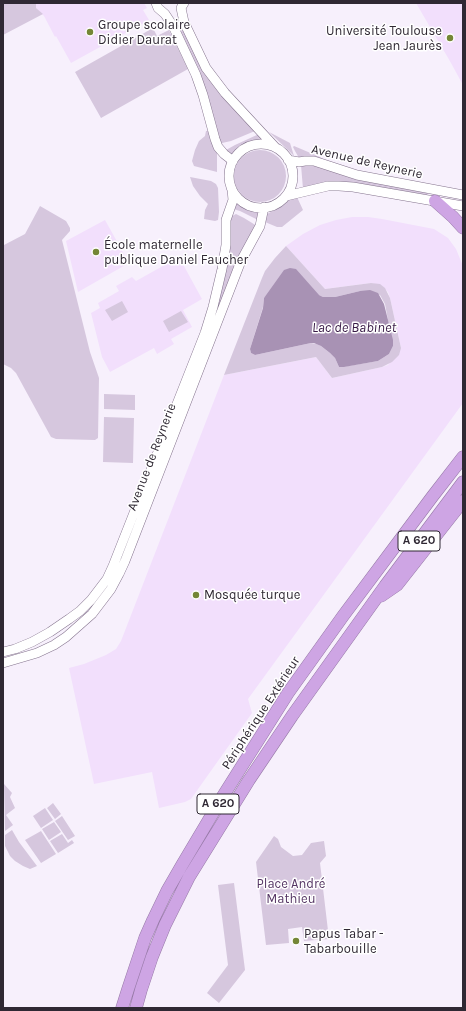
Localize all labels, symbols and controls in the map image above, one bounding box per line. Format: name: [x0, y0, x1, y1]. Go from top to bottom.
place label: Groupe scolaire Didier Daurat: [98, 17, 190, 48]
place label: Université Toulouse Jean Jaurès: [326, 23, 442, 54]
marker: Groupe scolaire Didier Daurat: [85, 27, 95, 37]
marker: Université Toulouse Jean Jaurès: [445, 33, 455, 43]
street label: Avenue de Reynerie: [310, 142, 424, 182]
place label: École maternelle publique Daniel Faucher: [104, 237, 248, 268]
marker: École maternelle publique Daniel Faucher: [91, 247, 101, 257]
water label: Lac de Babinet: [312, 320, 396, 336]
street label: Avenue de Reynerie: [124, 401, 180, 513]
road number: A 620: [398, 531, 440, 551]
place label: Mosquée turque: [204, 587, 300, 603]
marker: Mosquée turque: [191, 590, 201, 600]
street label: Périphérique Extérieur: [219, 654, 303, 772]
road number: A 620: [197, 794, 239, 814]
park label: Place André Mathieu: [257, 876, 325, 907]
place label: Papus Tabar - Tabarbouille: [304, 926, 383, 957]
marker: Papus Tabar - Tabarbouille: [291, 936, 301, 946]

